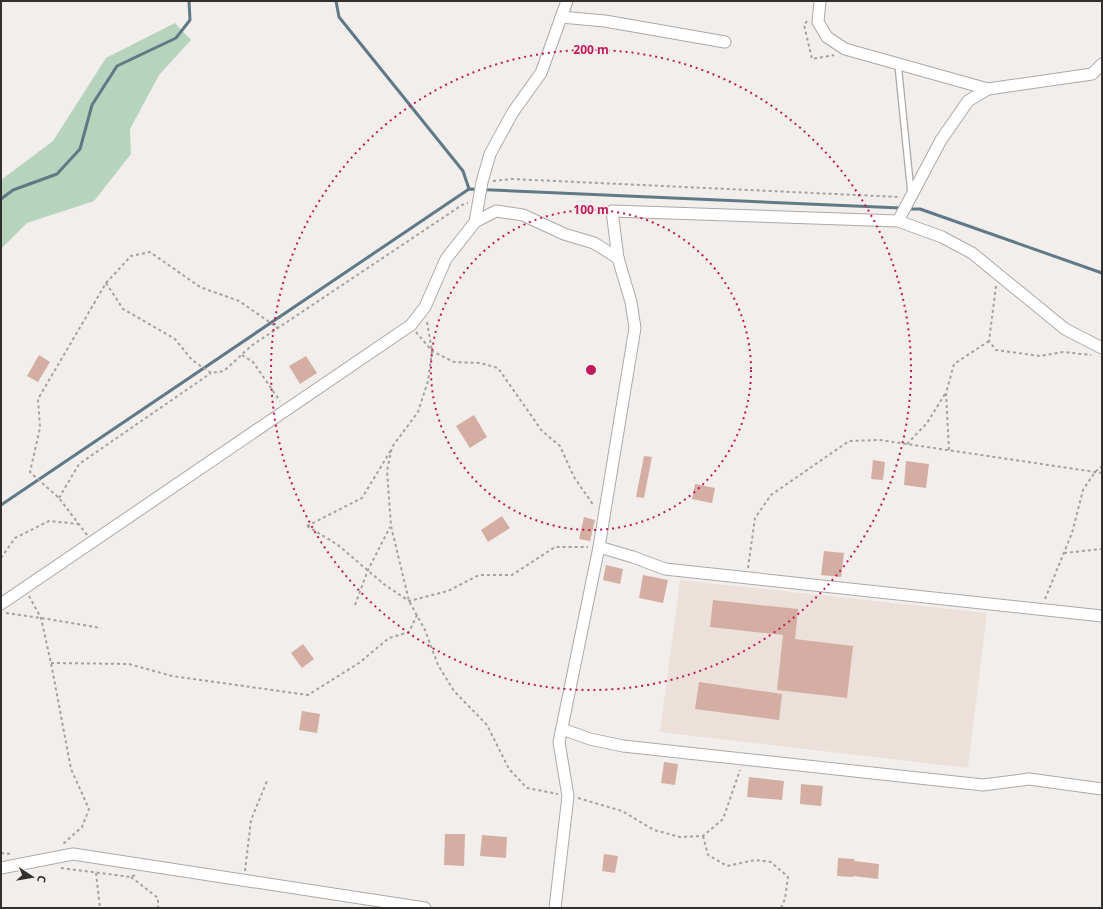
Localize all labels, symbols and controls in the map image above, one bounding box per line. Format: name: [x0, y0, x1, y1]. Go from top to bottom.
text: 200 m: [573, 41, 609, 58]
text: 100 m: [573, 201, 609, 218]
centre of rings: [584, 363, 598, 377]
north arrow: [12, 857, 52, 897]
text: С: [34, 874, 50, 884]

